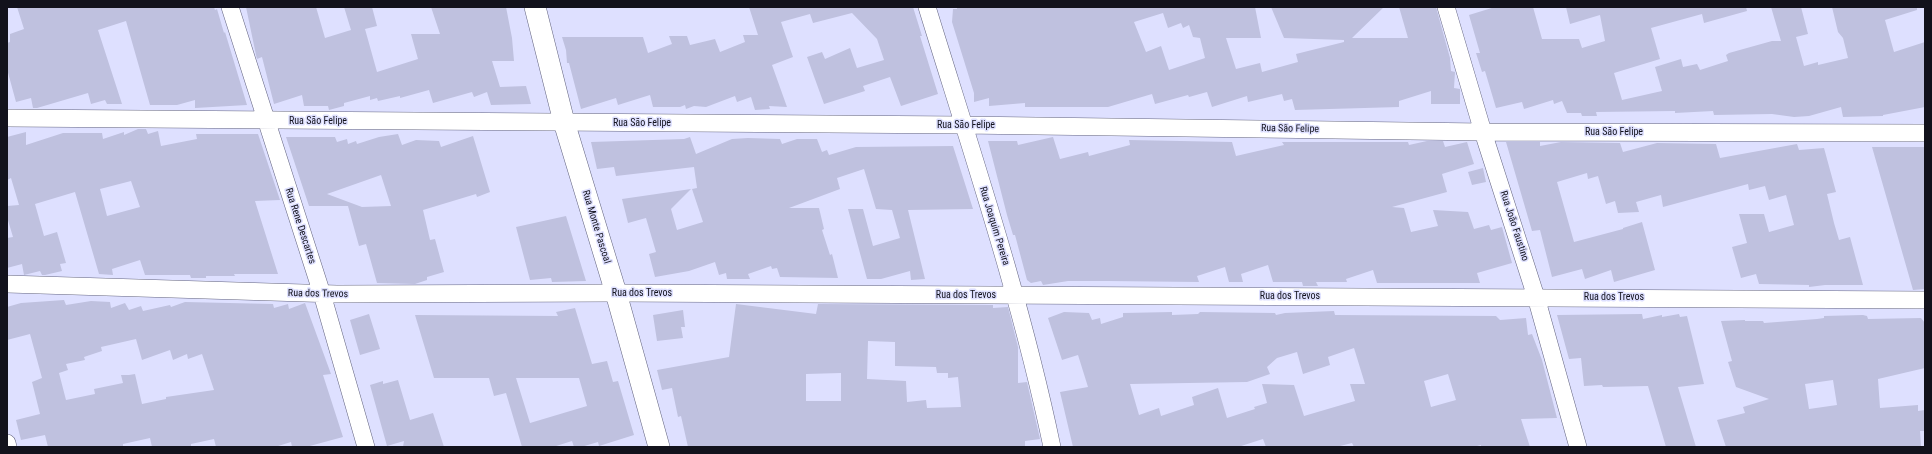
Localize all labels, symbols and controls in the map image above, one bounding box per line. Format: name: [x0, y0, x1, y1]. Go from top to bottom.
street label: Rua São Felipe: [289, 115, 347, 127]
street label: Rua São Felipe: [613, 117, 671, 129]
street label: Rua São Felipe: [937, 119, 995, 131]
street label: Rua São Felipe: [1261, 122, 1319, 136]
street label: Rua São Felipe: [1585, 126, 1643, 138]
street label: Rua Joaquim Pereira: [976, 185, 1012, 267]
street label: Rua Rene Descartes: [282, 187, 318, 265]
street label: Rua Monte Pascoal: [579, 189, 613, 265]
street label: Rua João Faustino: [1497, 189, 1531, 263]
street label: Rua dos Trevos: [288, 287, 348, 301]
street label: Rua dos Trevos: [612, 287, 672, 299]
street label: Rua dos Trevos: [936, 289, 996, 301]
street label: Rua dos Trevos: [1260, 290, 1320, 302]
street label: Rua dos Trevos: [1584, 291, 1644, 303]

